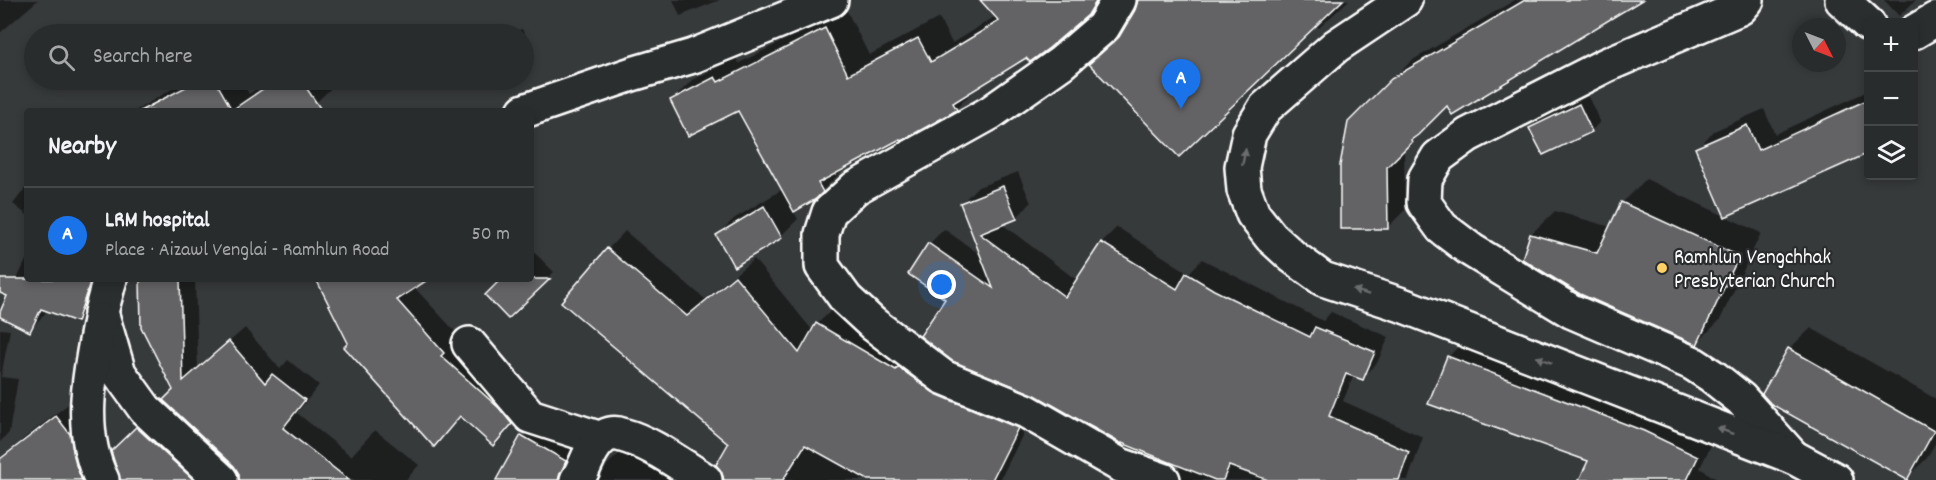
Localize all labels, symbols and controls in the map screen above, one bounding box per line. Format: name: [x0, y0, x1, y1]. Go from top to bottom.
north arrow: [1792, 18, 1846, 72]
map controls: [1864, 18, 1918, 180]
button: +: [1864, 18, 1918, 72]
search box: [24, 24, 534, 90]
icon: search: [45, 41, 78, 74]
text: Search here: [93, 42, 192, 73]
pin: A: [1162, 60, 1200, 109]
button: −: [1864, 72, 1918, 126]
button: layers: [1864, 126, 1918, 180]
text: Nearby: [48, 129, 116, 166]
one-way arrow: [1240, 148, 1249, 167]
text: LRM hospital: [105, 206, 210, 237]
text: A: [62, 221, 73, 249]
text: 50 m: [472, 221, 510, 249]
text: Place · Aizawl Venglai - Ramhlun Road: [105, 237, 389, 265]
place label: Ramhlun Vengchhak Presbyterian Church: [1674, 244, 1835, 298]
marker: Ramhlun Vengchhak Presbyterian Church: [1655, 261, 1669, 275]
your location: [927, 270, 956, 299]
one-way arrow: [1352, 286, 1370, 296]
one-way arrow: [1534, 355, 1552, 365]
one-way arrow: [1716, 426, 1734, 436]

